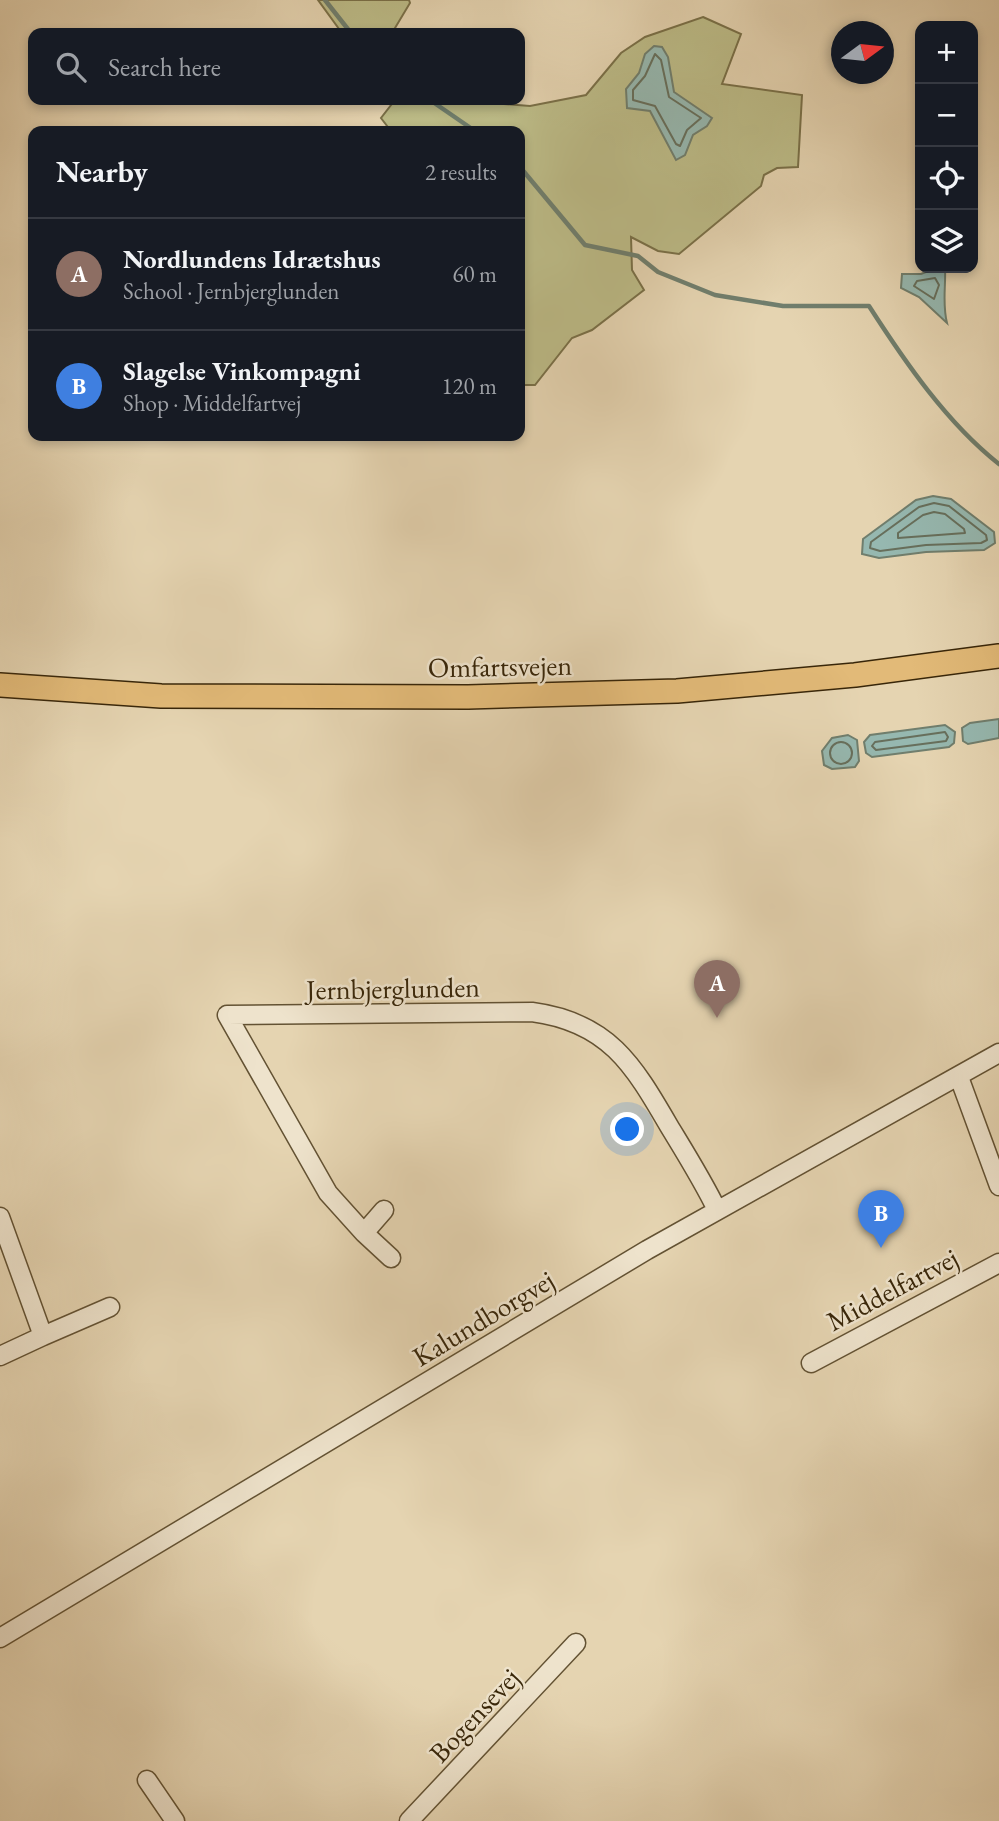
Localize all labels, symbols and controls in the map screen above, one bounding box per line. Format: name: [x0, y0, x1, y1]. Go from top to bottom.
north arrow: [831, 21, 894, 84]
map controls: [915, 21, 978, 273]
button: +: [915, 21, 978, 84]
search box: [28, 28, 525, 105]
icon: search: [52, 48, 90, 86]
text: Search here: [108, 50, 221, 84]
button: −: [915, 84, 978, 147]
button: locate: [915, 147, 978, 210]
text: Nearby: [56, 152, 148, 191]
text: 2 results: [425, 157, 497, 187]
button: layers: [915, 210, 978, 273]
text: Nordlundens Idrætshus: [123, 242, 381, 276]
text: A: [71, 259, 87, 289]
text: 60 m: [452, 259, 497, 289]
text: School · Jernbjerglunden: [123, 276, 340, 306]
text: Slagelse Vinkompagni: [123, 354, 361, 388]
text: B: [72, 371, 86, 401]
text: 120 m: [441, 371, 497, 401]
text: Shop · Middelfartvej: [123, 388, 301, 418]
street label: Omfartsvejen: [428, 647, 573, 685]
pin: A: [694, 960, 740, 1018]
street label: Jernbjerglunden: [304, 968, 480, 1008]
your location: [610, 1112, 644, 1146]
pin: B: [858, 1190, 904, 1248]
street label: Middelfartvej: [820, 1239, 964, 1339]
street label: Kalundborgvej: [405, 1262, 561, 1374]
street label: Bogensevej: [421, 1660, 527, 1770]

